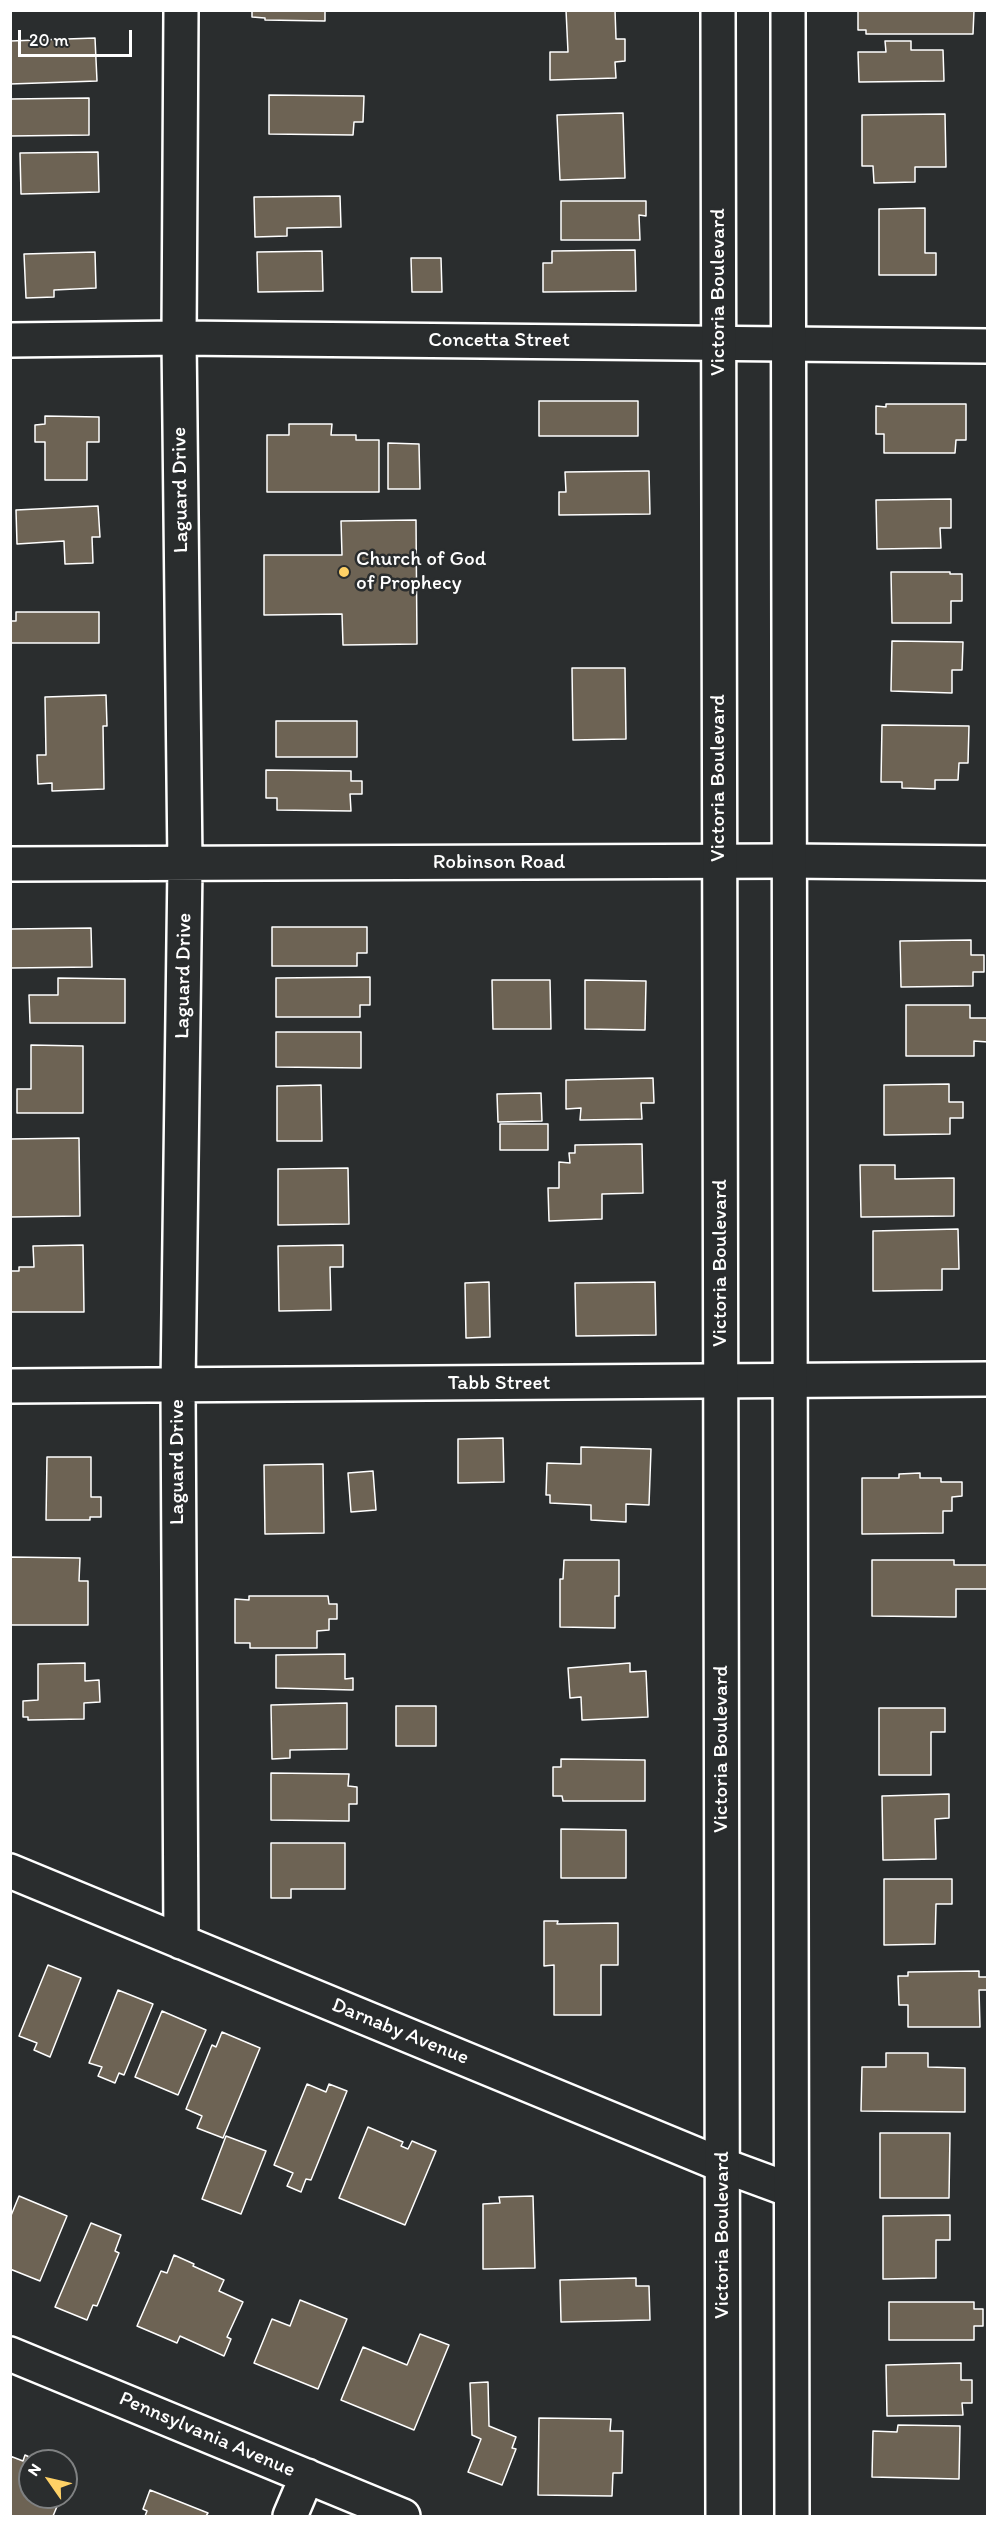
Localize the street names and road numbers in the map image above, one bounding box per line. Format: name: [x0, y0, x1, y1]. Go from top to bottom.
street label: Victoria Boulevard: [706, 208, 732, 376]
street label: Concetta Street: [428, 328, 570, 354]
street label: Laguard Drive: [167, 427, 195, 553]
street label: Victoria Boulevard: [706, 694, 732, 862]
street label: Robinson Road: [433, 850, 565, 876]
street label: Laguard Drive: [170, 913, 198, 1039]
street label: Victoria Boulevard: [708, 1179, 734, 1347]
street label: Tabb Street: [448, 1371, 550, 1397]
street label: Laguard Drive: [165, 1399, 191, 1525]
street label: Victoria Boulevard: [709, 1665, 735, 1833]
street label: Darnaby Avenue: [328, 1993, 472, 2071]
street label: Victoria Boulevard: [710, 2151, 736, 2319]
street label: Pennsylvania Avenue: [115, 2387, 299, 2483]

